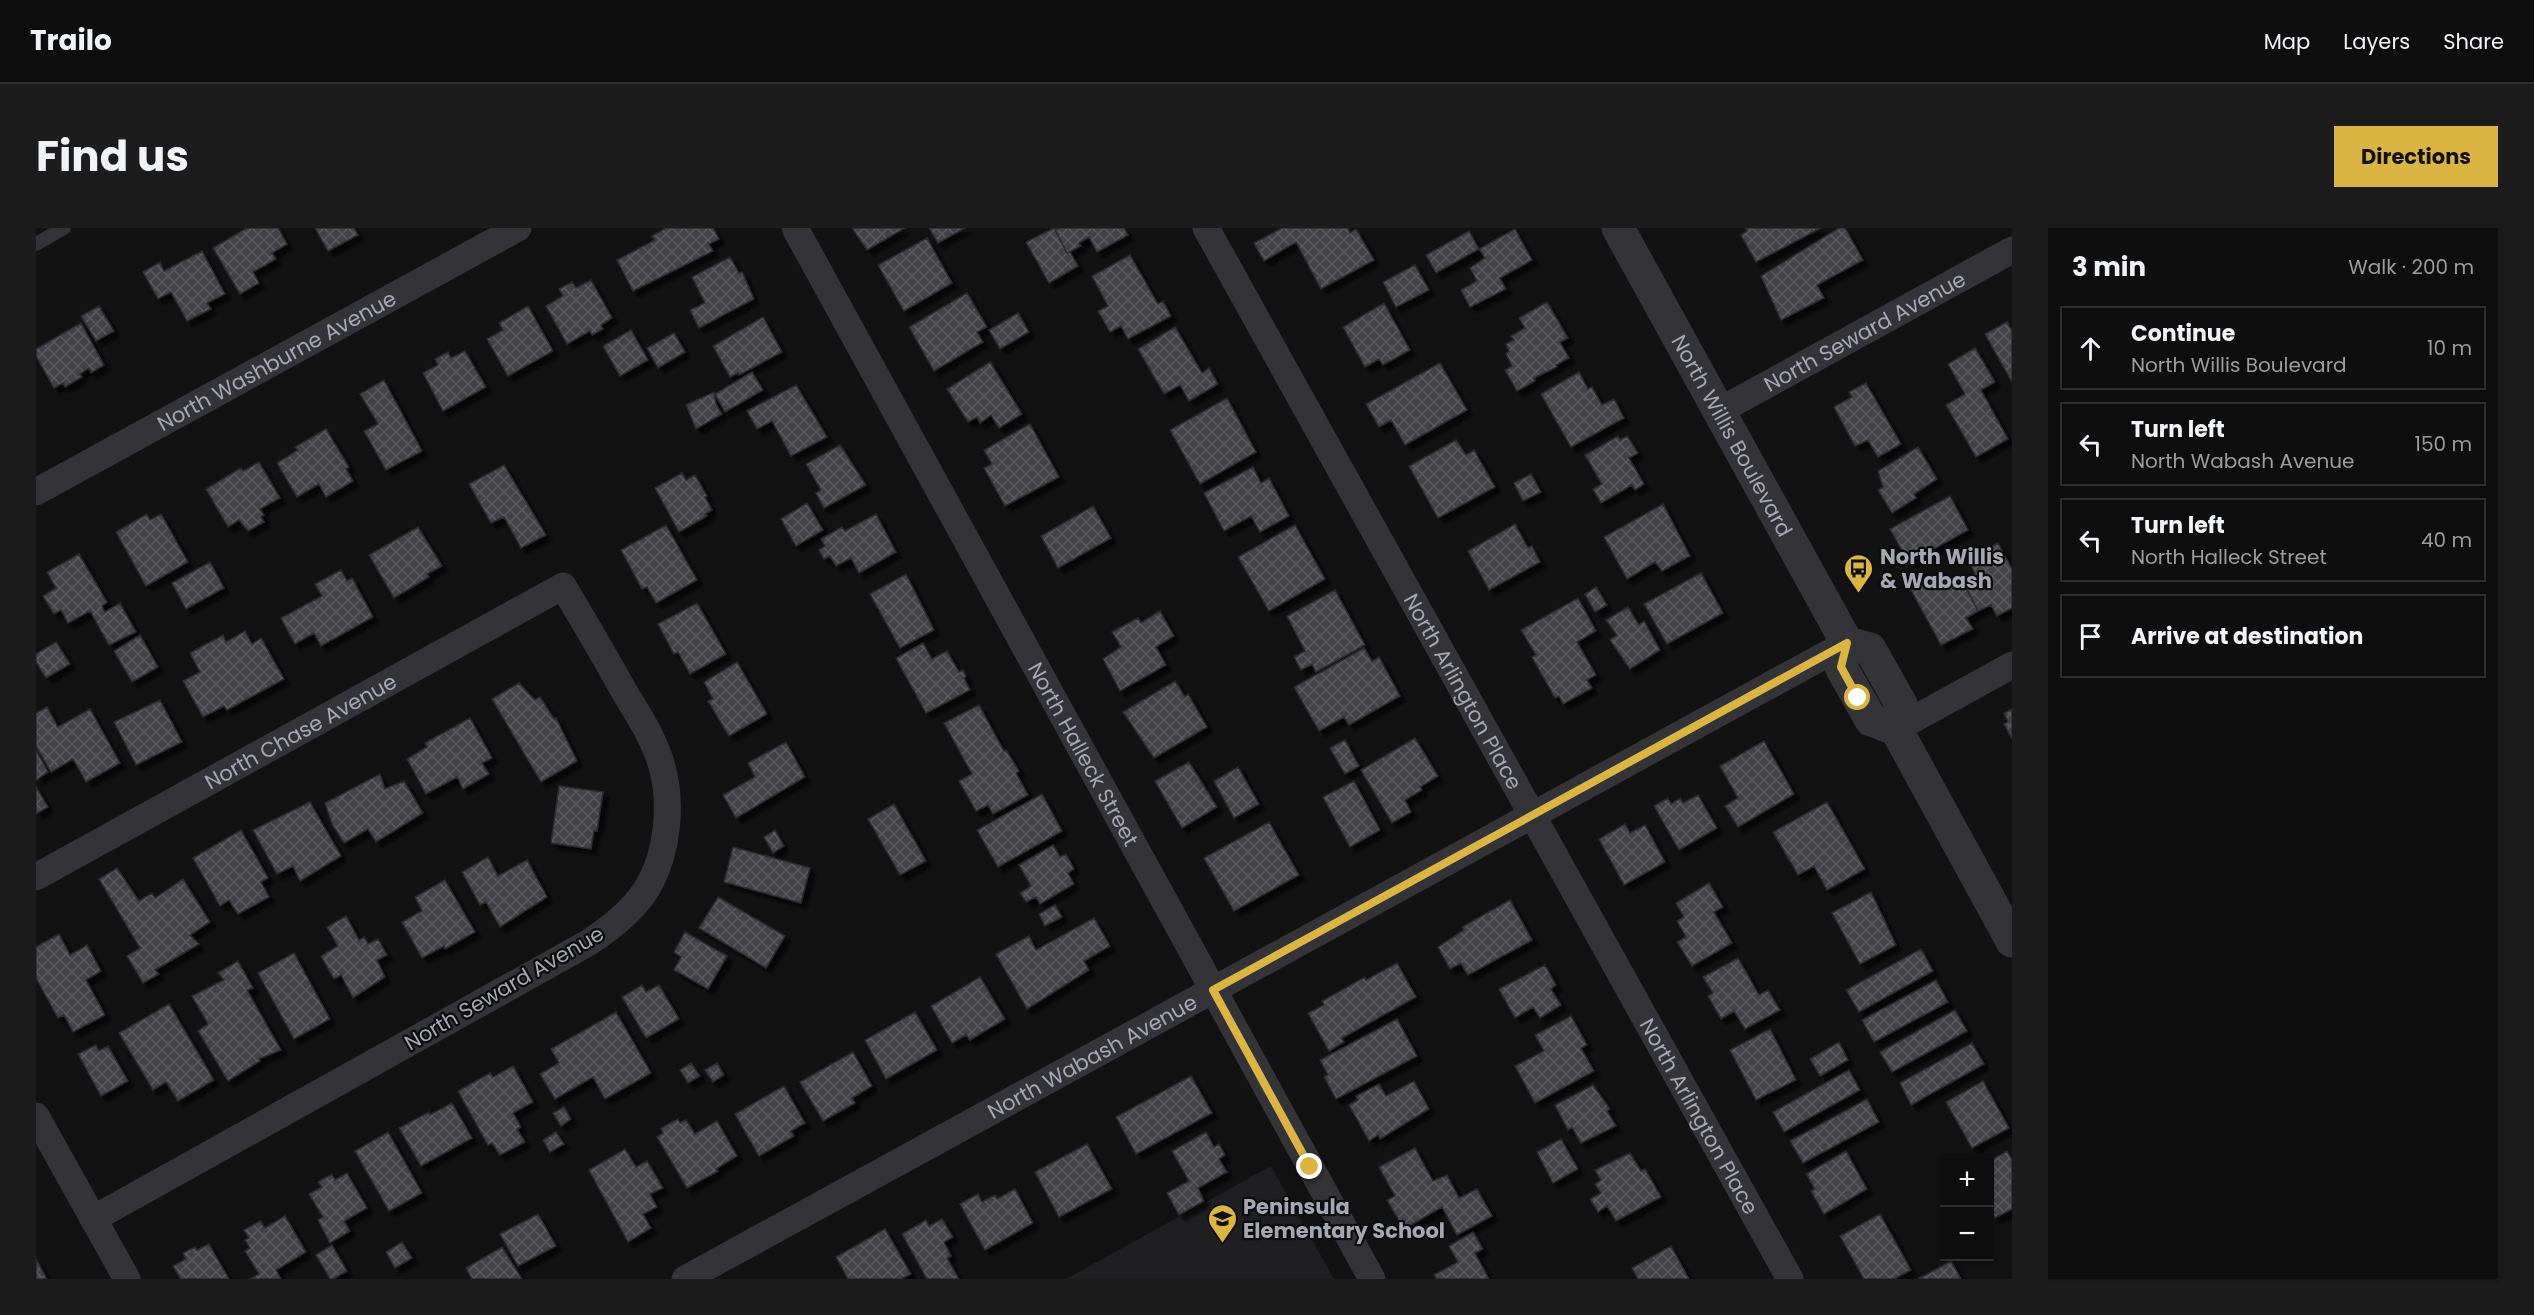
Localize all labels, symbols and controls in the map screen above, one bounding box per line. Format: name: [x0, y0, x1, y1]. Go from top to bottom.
text: Trailo: [30, 21, 112, 60]
text: Map: [2264, 27, 2310, 56]
text: Layers: [2343, 27, 2410, 56]
text: Share: [2443, 27, 2504, 56]
button: Directions: [2334, 126, 2498, 187]
text: Find us: [36, 127, 189, 186]
text: 3 min: [2072, 249, 2146, 285]
text: Walk · 200 m: [2348, 253, 2474, 281]
street label: North Seward Avenue: [1758, 264, 1971, 398]
street label: North Washburne Avenue: [152, 283, 401, 438]
text: Continue: [2131, 318, 2235, 349]
street label: North Willis Boulevard: [1665, 329, 1800, 542]
icon: ahead: [2074, 332, 2107, 365]
text: 10 m: [2427, 334, 2472, 362]
text: North Willis Boulevard: [2131, 351, 2347, 379]
text: Turn left: [2131, 414, 2225, 445]
icon: left: [2074, 428, 2107, 461]
text: 150 m: [2415, 430, 2472, 458]
text: North Wabash Avenue: [2131, 447, 2355, 475]
text: Turn left: [2131, 510, 2225, 541]
icon: left: [2074, 524, 2107, 557]
text: 40 m: [2421, 526, 2472, 554]
place label: North Willis & Wabash: [1880, 542, 2004, 595]
text: North Halleck Street: [2131, 543, 2327, 571]
bus stop icon: North Willis & Wabash: [1843, 552, 1875, 594]
street label: North Arlington Place: [1397, 588, 1530, 795]
icon: arrive: [2074, 620, 2107, 653]
text: Arrive at destination: [2131, 621, 2363, 652]
street label: North Halleck Street: [1022, 657, 1146, 851]
street label: North Chase Avenue: [199, 666, 402, 796]
route start: [1844, 684, 1870, 710]
street label: North Seward Avenue: [399, 919, 609, 1057]
street label: North Wabash Avenue: [982, 987, 1202, 1125]
street label: North Arlington Place: [1633, 1013, 1766, 1219]
route end: [1296, 1153, 1322, 1179]
map controls: [1940, 1153, 1994, 1261]
button: +: [1940, 1153, 1994, 1207]
place label: Peninsula Elementary School: [1243, 1192, 1445, 1245]
school or university icon: Peninsula Elementary School: [1206, 1202, 1238, 1244]
button: −: [1940, 1207, 1994, 1261]

